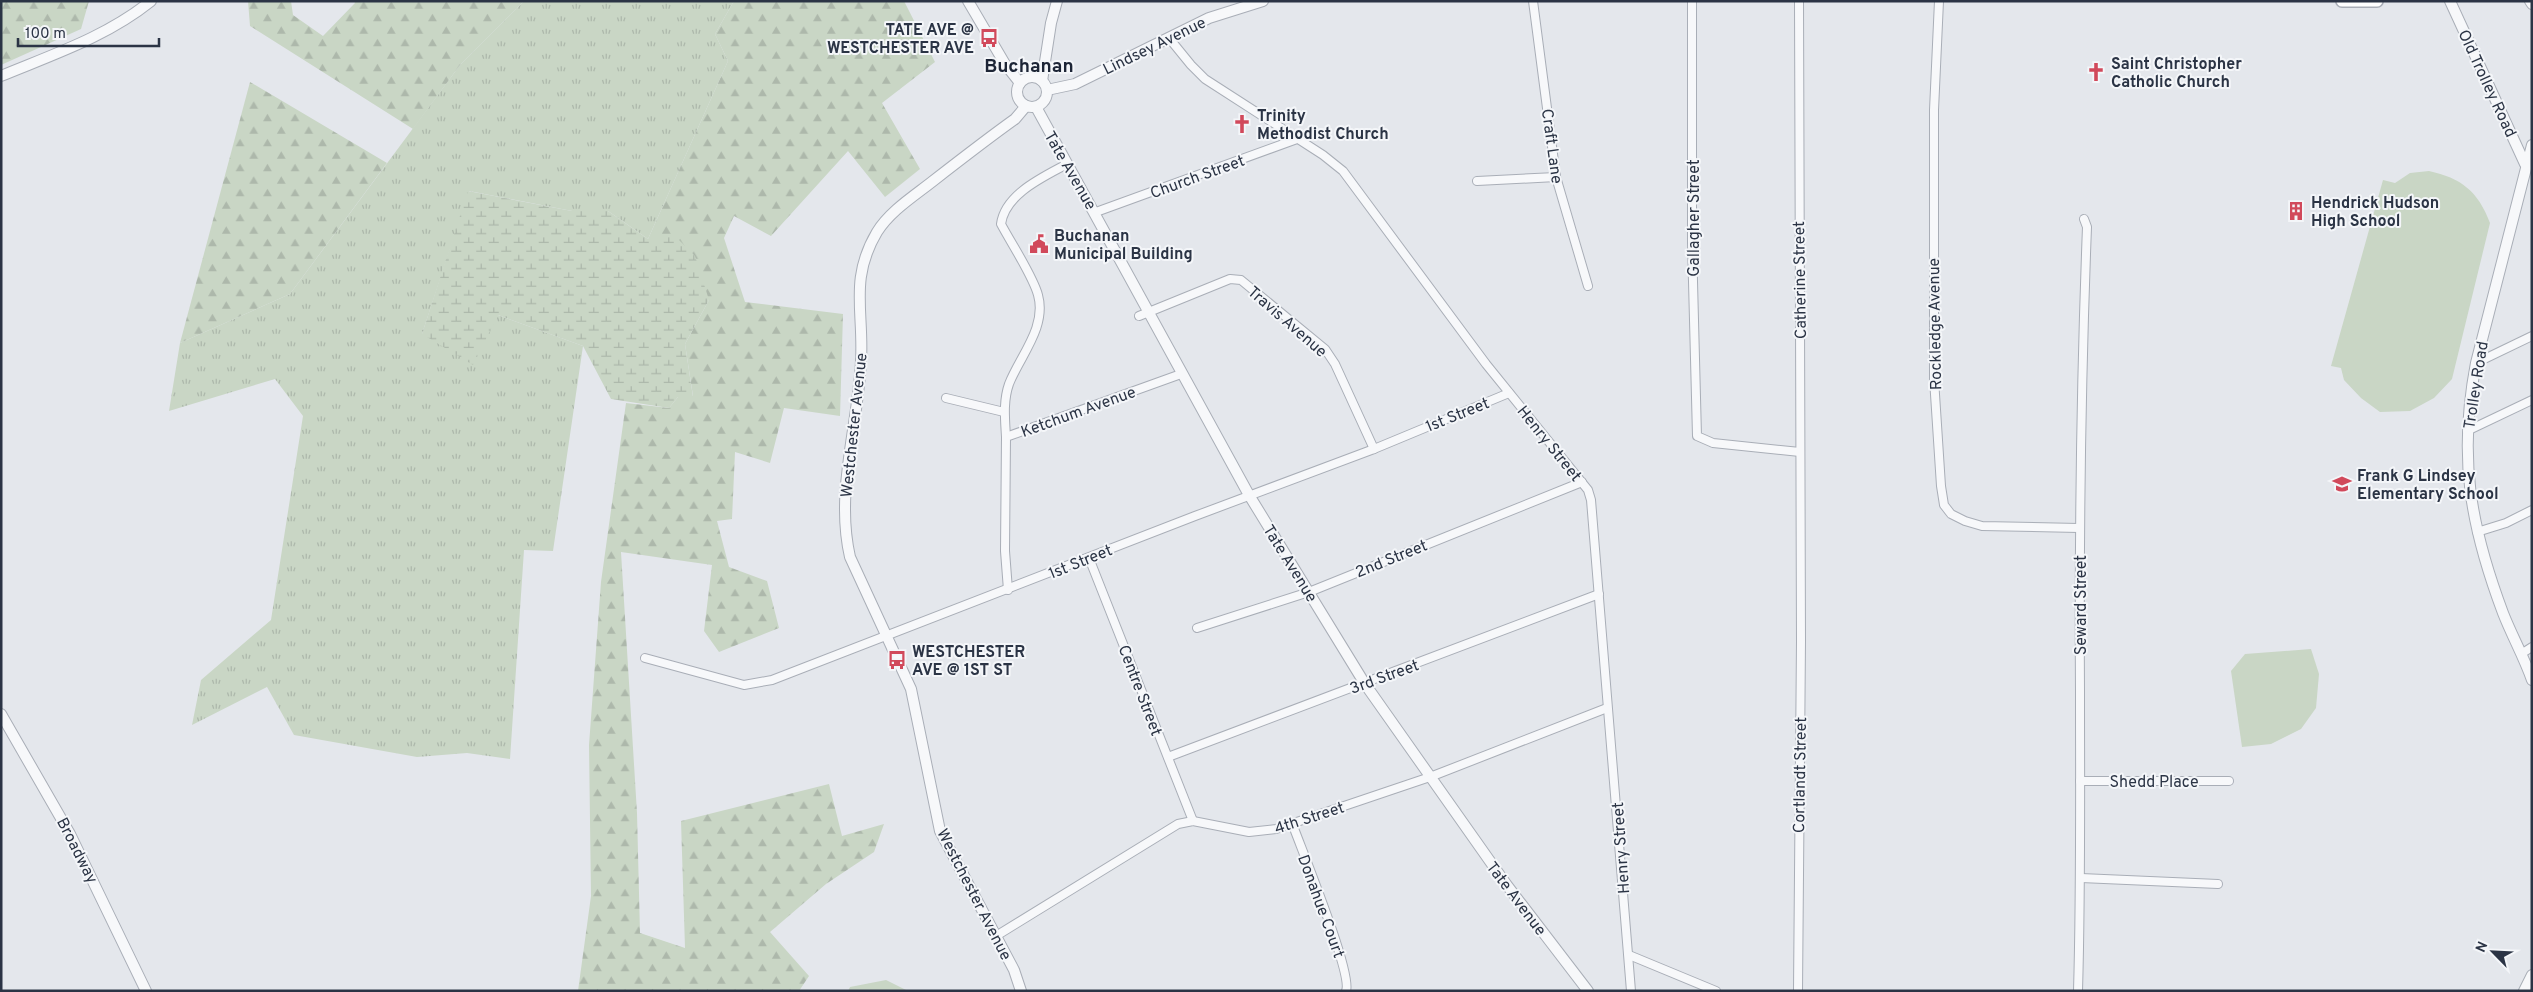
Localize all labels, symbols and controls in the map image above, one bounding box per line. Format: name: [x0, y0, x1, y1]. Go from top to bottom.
street label: Lindsey Avenue: [1100, 13, 1210, 80]
scale bar: [18, 15, 159, 47]
place label: TATE AVE @ WESTCHESTER AVE: [827, 21, 974, 59]
text: 100 m: [25, 25, 66, 44]
bus stop icon: TATE AVE @ WESTCHESTER AVE: [978, 27, 1000, 49]
street label: Old Trolley Road: [2452, 27, 2520, 141]
district label: Buchanan: [984, 55, 1074, 79]
place label: Saint Christopher Catholic Church: [2111, 55, 2242, 93]
church icon: Saint Christopher Catholic Church: [2085, 61, 2107, 83]
place label: Trinity Methodist Church: [1257, 107, 1389, 145]
street label: Craft Lane: [1536, 108, 1566, 185]
church icon: Trinity Methodist Church: [1231, 113, 1253, 135]
street label: Tate Avenue: [1039, 128, 1100, 214]
street label: Church Street: [1148, 152, 1248, 204]
street label: Gallagher Street: [1685, 159, 1705, 277]
place label: Hendrick Hudson High School: [2311, 194, 2439, 232]
building icon: Hendrick Hudson High School: [2285, 200, 2307, 222]
street label: Catherine Street: [1790, 221, 1812, 339]
place label: Buchanan Municipal Building: [1054, 227, 1193, 265]
public building icon: Buchanan Municipal Building: [1028, 233, 1050, 255]
street label: Rockledge Avenue: [1925, 258, 1947, 390]
street label: Travis Avenue: [1243, 283, 1330, 362]
street label: Trolley Road: [2460, 340, 2494, 431]
street label: Westchester Avenue: [837, 352, 873, 499]
street label: Ketchum Avenue: [1019, 383, 1139, 443]
street label: 1st Street: [1423, 394, 1492, 438]
street label: Henry Street: [1512, 402, 1585, 486]
place label: Frank G Lindsey Elementary School: [2357, 467, 2499, 505]
school or university icon: Frank G Lindsey Elementary School: [2331, 473, 2353, 495]
street label: Tate Avenue: [1258, 522, 1321, 606]
street label: 2nd Street: [1353, 536, 1431, 583]
street label: 1st Street: [1046, 541, 1115, 585]
street label: Seward Street: [2072, 555, 2092, 655]
street label: Centre Street: [1113, 642, 1166, 739]
place label: WESTCHESTER AVE @ 1ST ST: [912, 643, 1025, 681]
bus stop icon: WESTCHESTER AVE @ 1ST ST: [886, 649, 908, 671]
street label: 3rd Street: [1347, 656, 1422, 700]
street label: Cortlandt Street: [1790, 717, 1812, 833]
street label: Shedd Place: [2109, 773, 2199, 793]
street label: 4th Street: [1272, 798, 1347, 840]
street label: Henry Street: [1609, 801, 1635, 894]
street label: Broadway: [51, 815, 101, 887]
street label: Westchester Avenue: [931, 826, 1015, 964]
street label: Donahue Court: [1292, 852, 1348, 961]
street label: Tate Avenue: [1481, 858, 1550, 940]
north arrow: [2468, 927, 2518, 977]
text: N: [2473, 939, 2492, 955]

